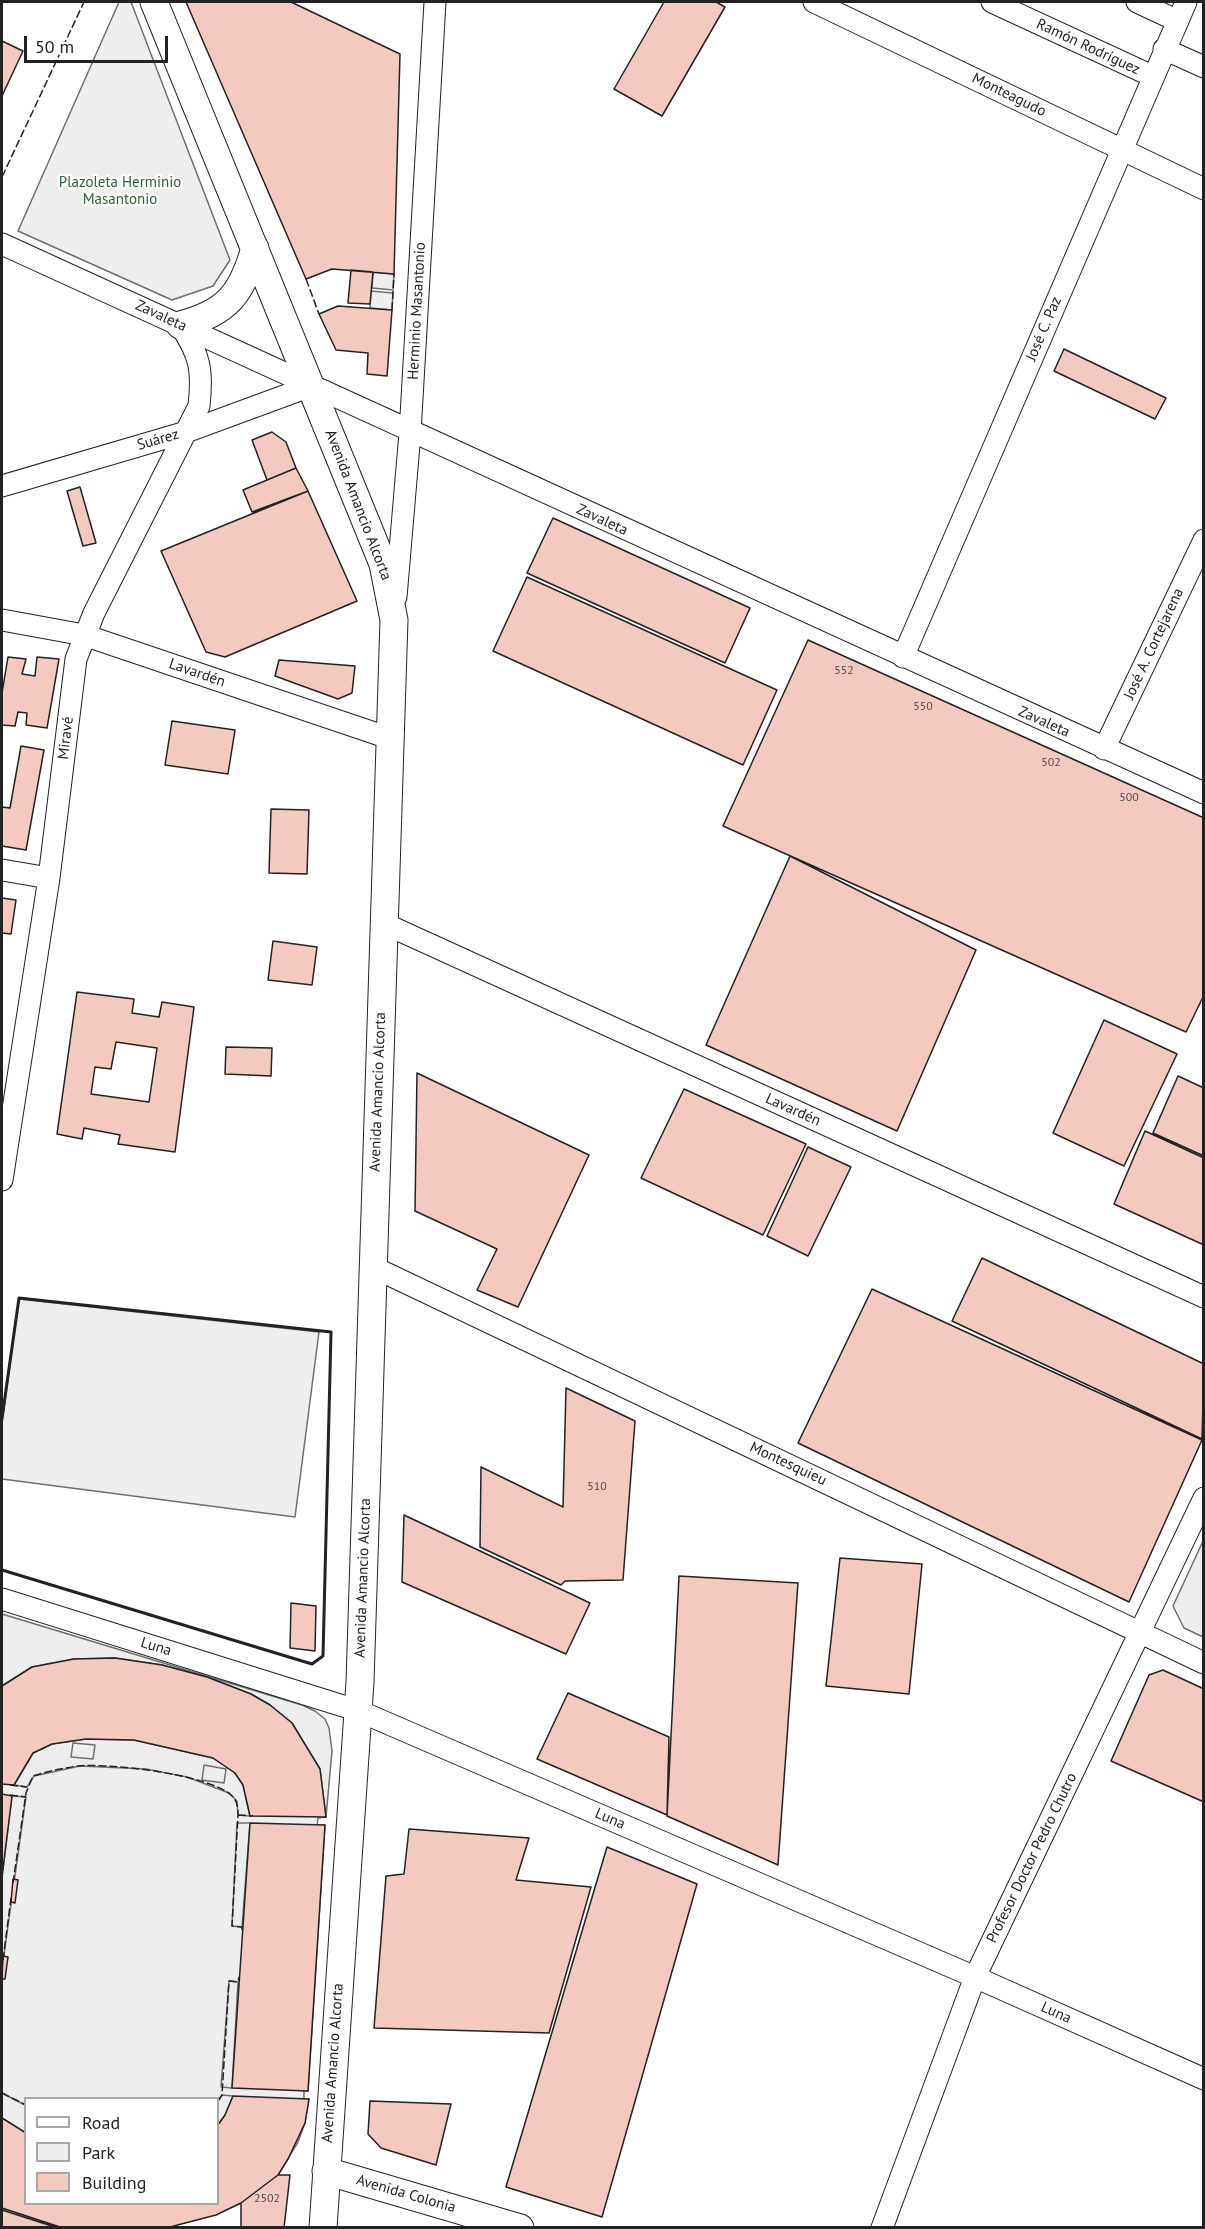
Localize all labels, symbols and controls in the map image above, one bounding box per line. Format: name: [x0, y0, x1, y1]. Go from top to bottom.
street label: Ramón Rodríguez: [1033, 15, 1143, 79]
scale bar: [27, 24, 171, 62]
text: 50 m: [35, 35, 74, 58]
street label: Monteagudo: [969, 69, 1049, 121]
park label: Plazoleta Herminio Masantonio: [59, 174, 181, 209]
street label: Herminio Masantonio: [404, 242, 430, 380]
street label: José C. Paz: [1022, 294, 1066, 364]
street label: Zavaleta: [133, 296, 189, 336]
street label: Suárez: [135, 425, 181, 455]
street label: Avenida Amancio Alcorta: [321, 427, 395, 583]
street label: Zavaleta: [574, 500, 630, 540]
street label: José A. Cortejarena: [1120, 585, 1188, 703]
street label: Lavardén: [166, 655, 228, 691]
house number: 552: [834, 664, 854, 678]
house number: 550: [913, 700, 933, 714]
street label: Zavaleta: [1015, 703, 1073, 741]
street label: Miravé: [54, 716, 78, 760]
house number: 502: [1041, 756, 1061, 770]
house number: 500: [1119, 791, 1139, 805]
street label: Avenida Amancio Alcorta: [366, 1012, 390, 1172]
street label: Lavardén: [763, 1090, 823, 1130]
street label: Montesquieu: [747, 1438, 829, 1490]
house number: 510: [587, 1480, 607, 1494]
street label: Avenida Amancio Alcorta: [351, 1498, 375, 1658]
street label: Luna: [138, 1634, 174, 1660]
street label: Profesor Doctor Pedro Chutro: [983, 1770, 1081, 1946]
street label: Luna: [592, 1805, 628, 1833]
street label: Avenida Amancio Alcorta: [318, 1983, 348, 2143]
street label: Luna: [1038, 1998, 1074, 2028]
legend: [24, 2097, 219, 2205]
text: Road: [82, 2111, 120, 2134]
text: Park: [82, 2141, 115, 2164]
text: Building: [82, 2171, 146, 2194]
street label: Avenida Colonia: [354, 2171, 458, 2217]
house number: 2502: [254, 2192, 280, 2206]

